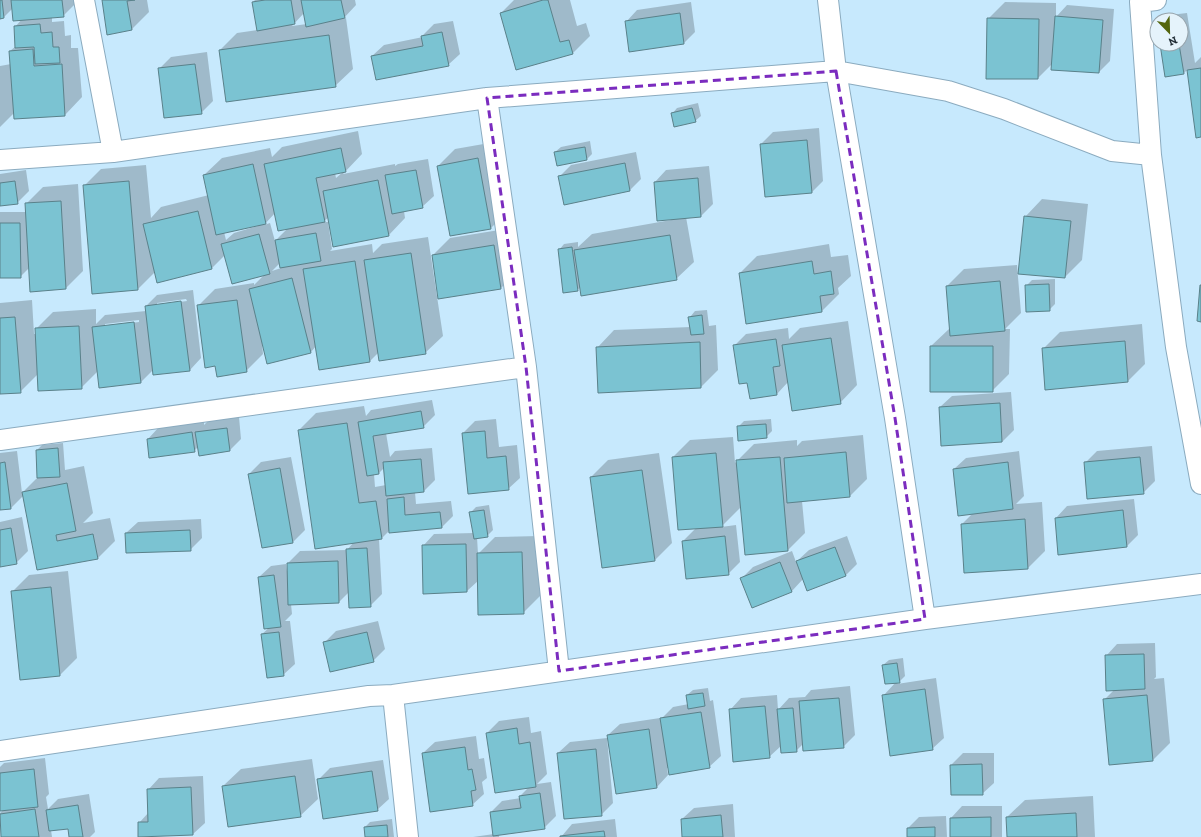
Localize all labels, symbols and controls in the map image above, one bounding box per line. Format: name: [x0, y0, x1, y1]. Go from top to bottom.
north arrow: [1149, 12, 1189, 52]
text: N: [1166, 33, 1179, 49]

